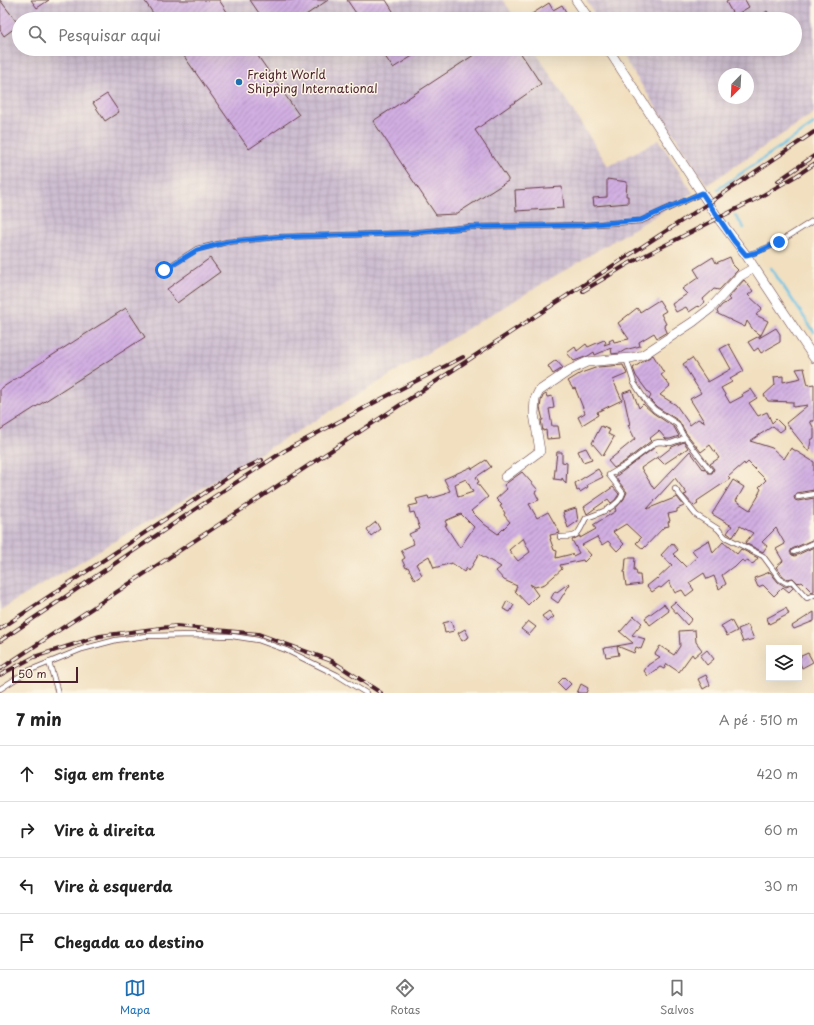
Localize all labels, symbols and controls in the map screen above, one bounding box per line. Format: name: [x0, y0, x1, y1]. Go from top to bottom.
search box: [12, 12, 802, 56]
icon: search: [26, 23, 48, 45]
text: Pesquisar aqui: [58, 23, 161, 46]
place label: Freight World Shipping International: [247, 65, 378, 97]
north arrow: [718, 68, 754, 104]
marker: Freight World Shipping International: [234, 77, 244, 87]
route end: [770, 233, 788, 251]
route start: [155, 261, 173, 279]
map controls: [766, 645, 802, 681]
button: layers: [766, 645, 802, 681]
scale bar: [12, 665, 78, 684]
text: 50 m: [18, 665, 47, 682]
text: 7 min: [16, 706, 62, 732]
text: A pé · 510 m: [719, 710, 798, 729]
text: Siga em frente: [54, 762, 164, 785]
icon: ahead: [16, 763, 38, 785]
text: 420 m: [756, 764, 798, 783]
text: Vire à direita: [54, 818, 155, 841]
icon: right: [16, 819, 38, 841]
text: 60 m: [764, 820, 798, 839]
text: Vire à esquerda: [54, 874, 173, 897]
icon: left: [16, 875, 38, 897]
text: 30 m: [764, 876, 798, 895]
text: Chegada ao destino: [54, 930, 204, 953]
icon: arrive: [16, 931, 38, 953]
tab: Mapa: [120, 977, 150, 1018]
tab: Rotas: [390, 977, 420, 1018]
tab: Salvos: [660, 977, 694, 1018]

